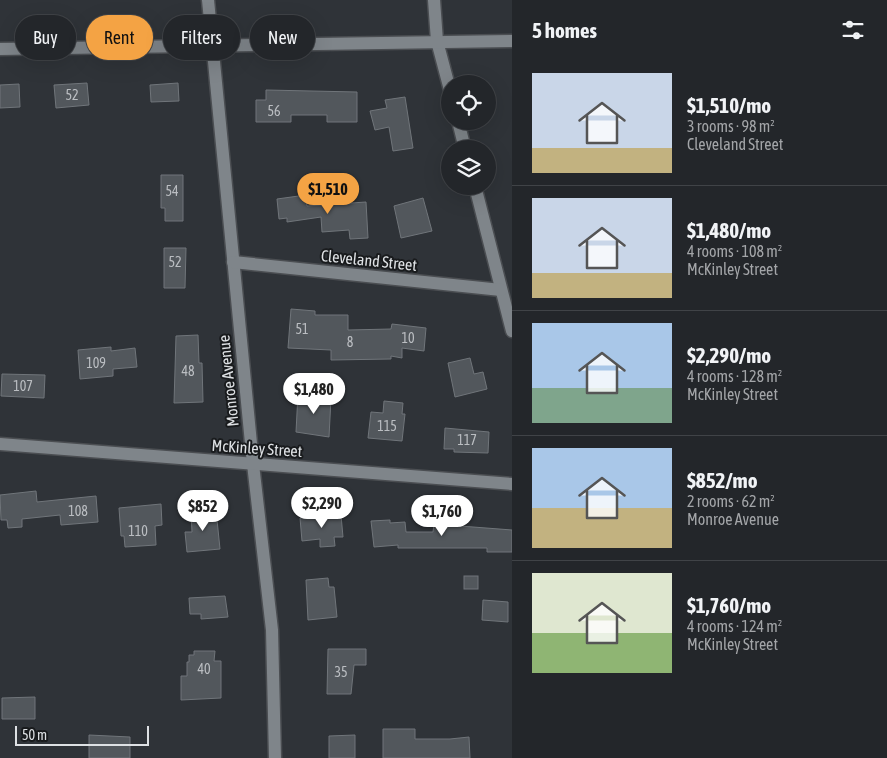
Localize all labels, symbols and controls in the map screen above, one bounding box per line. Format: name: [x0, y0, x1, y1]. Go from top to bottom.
chip: Buy: [15, 15, 76, 60]
chip: Rent: [86, 15, 153, 60]
chip: Filters: [163, 15, 240, 60]
chip: New: [250, 15, 315, 60]
icon: filters: [839, 16, 867, 44]
text: 5 homes: [532, 18, 597, 42]
map controls: [441, 75, 496, 195]
button: locate: [441, 75, 496, 130]
house number: 52: [65, 87, 79, 103]
icon: home: [572, 93, 632, 153]
text: $1,510/mo: [687, 93, 771, 117]
house number: 56: [267, 103, 281, 119]
text: 3 rooms · 98 m²: [687, 117, 775, 135]
text: Cleveland Street: [687, 135, 783, 153]
button: layers: [441, 140, 496, 195]
pin: $1,510: [287, 172, 369, 215]
text: $1,510: [308, 180, 348, 198]
house number: 54: [165, 183, 179, 199]
icon: home: [572, 218, 632, 278]
text: $1,480/mo: [687, 218, 771, 242]
text: 4 rooms · 108 m²: [687, 242, 782, 260]
street label: Cleveland Street: [320, 246, 418, 274]
house number: 52: [168, 254, 182, 270]
text: McKinley Street: [687, 260, 778, 278]
house number: 51: [295, 321, 309, 337]
house number: 10: [401, 330, 415, 346]
street label: Monroe Avenue: [214, 334, 242, 428]
house number: 8: [347, 334, 354, 350]
icon: home: [572, 343, 632, 403]
text: $2,290/mo: [687, 343, 771, 367]
house number: 109: [86, 355, 106, 371]
house number: 48: [181, 363, 195, 379]
text: 4 rooms · 128 m²: [687, 367, 782, 385]
pin: $1,480: [273, 372, 355, 415]
house number: 107: [13, 378, 33, 394]
text: $1,480: [294, 380, 334, 398]
text: McKinley Street: [687, 385, 778, 403]
house number: 115: [377, 418, 397, 434]
house number: 117: [457, 432, 477, 448]
street label: McKinley Street: [211, 436, 303, 461]
icon: home: [572, 468, 632, 528]
text: $852/mo: [687, 468, 758, 492]
pin: $2,290: [281, 486, 363, 529]
pin: $852: [173, 490, 233, 532]
text: 2 rooms · 62 m²: [687, 492, 775, 510]
text: $2,290: [302, 494, 342, 512]
pin: $1,760: [401, 494, 483, 537]
text: $852: [188, 497, 218, 515]
text: $1,760: [422, 502, 462, 520]
house number: 108: [68, 503, 88, 519]
text: Monroe Avenue: [687, 510, 779, 528]
house number: 110: [128, 523, 148, 539]
icon: home: [572, 593, 632, 653]
text: $1,760/mo: [687, 593, 771, 617]
text: 4 rooms · 124 m²: [687, 617, 782, 635]
text: McKinley Street: [687, 635, 778, 653]
house number: 40: [197, 661, 211, 677]
house number: 35: [334, 664, 348, 680]
scale bar: [15, 723, 149, 746]
text: 50 m: [22, 727, 47, 743]

